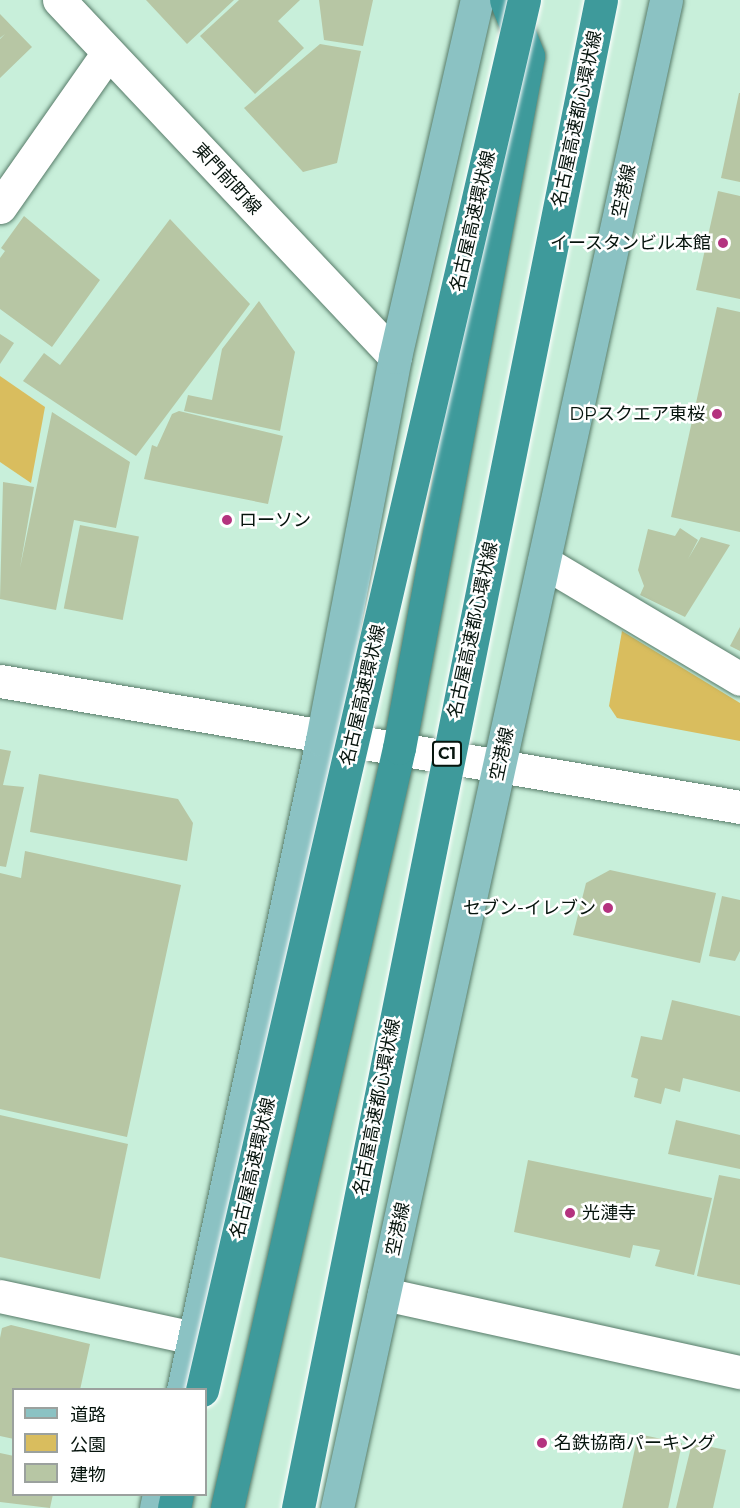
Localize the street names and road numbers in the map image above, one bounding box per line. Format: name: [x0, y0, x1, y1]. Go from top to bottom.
street label: 名古屋高速都心環状線: [548, 29, 606, 209]
street label: 東門前町線: [188, 139, 266, 219]
street label: 名古屋高速環状線: [446, 148, 500, 294]
street label: 空港線: [608, 162, 640, 220]
street label: 名古屋高速都心環状線: [444, 540, 502, 720]
street label: 名古屋高速環状線: [336, 622, 390, 768]
street label: 空港線: [486, 725, 518, 783]
road number: C1: [430, 741, 464, 767]
street label: 名古屋高速都心環状線: [349, 1017, 405, 1197]
street label: 名古屋高速環状線: [226, 1095, 280, 1241]
street label: 空港線: [382, 1200, 414, 1258]

